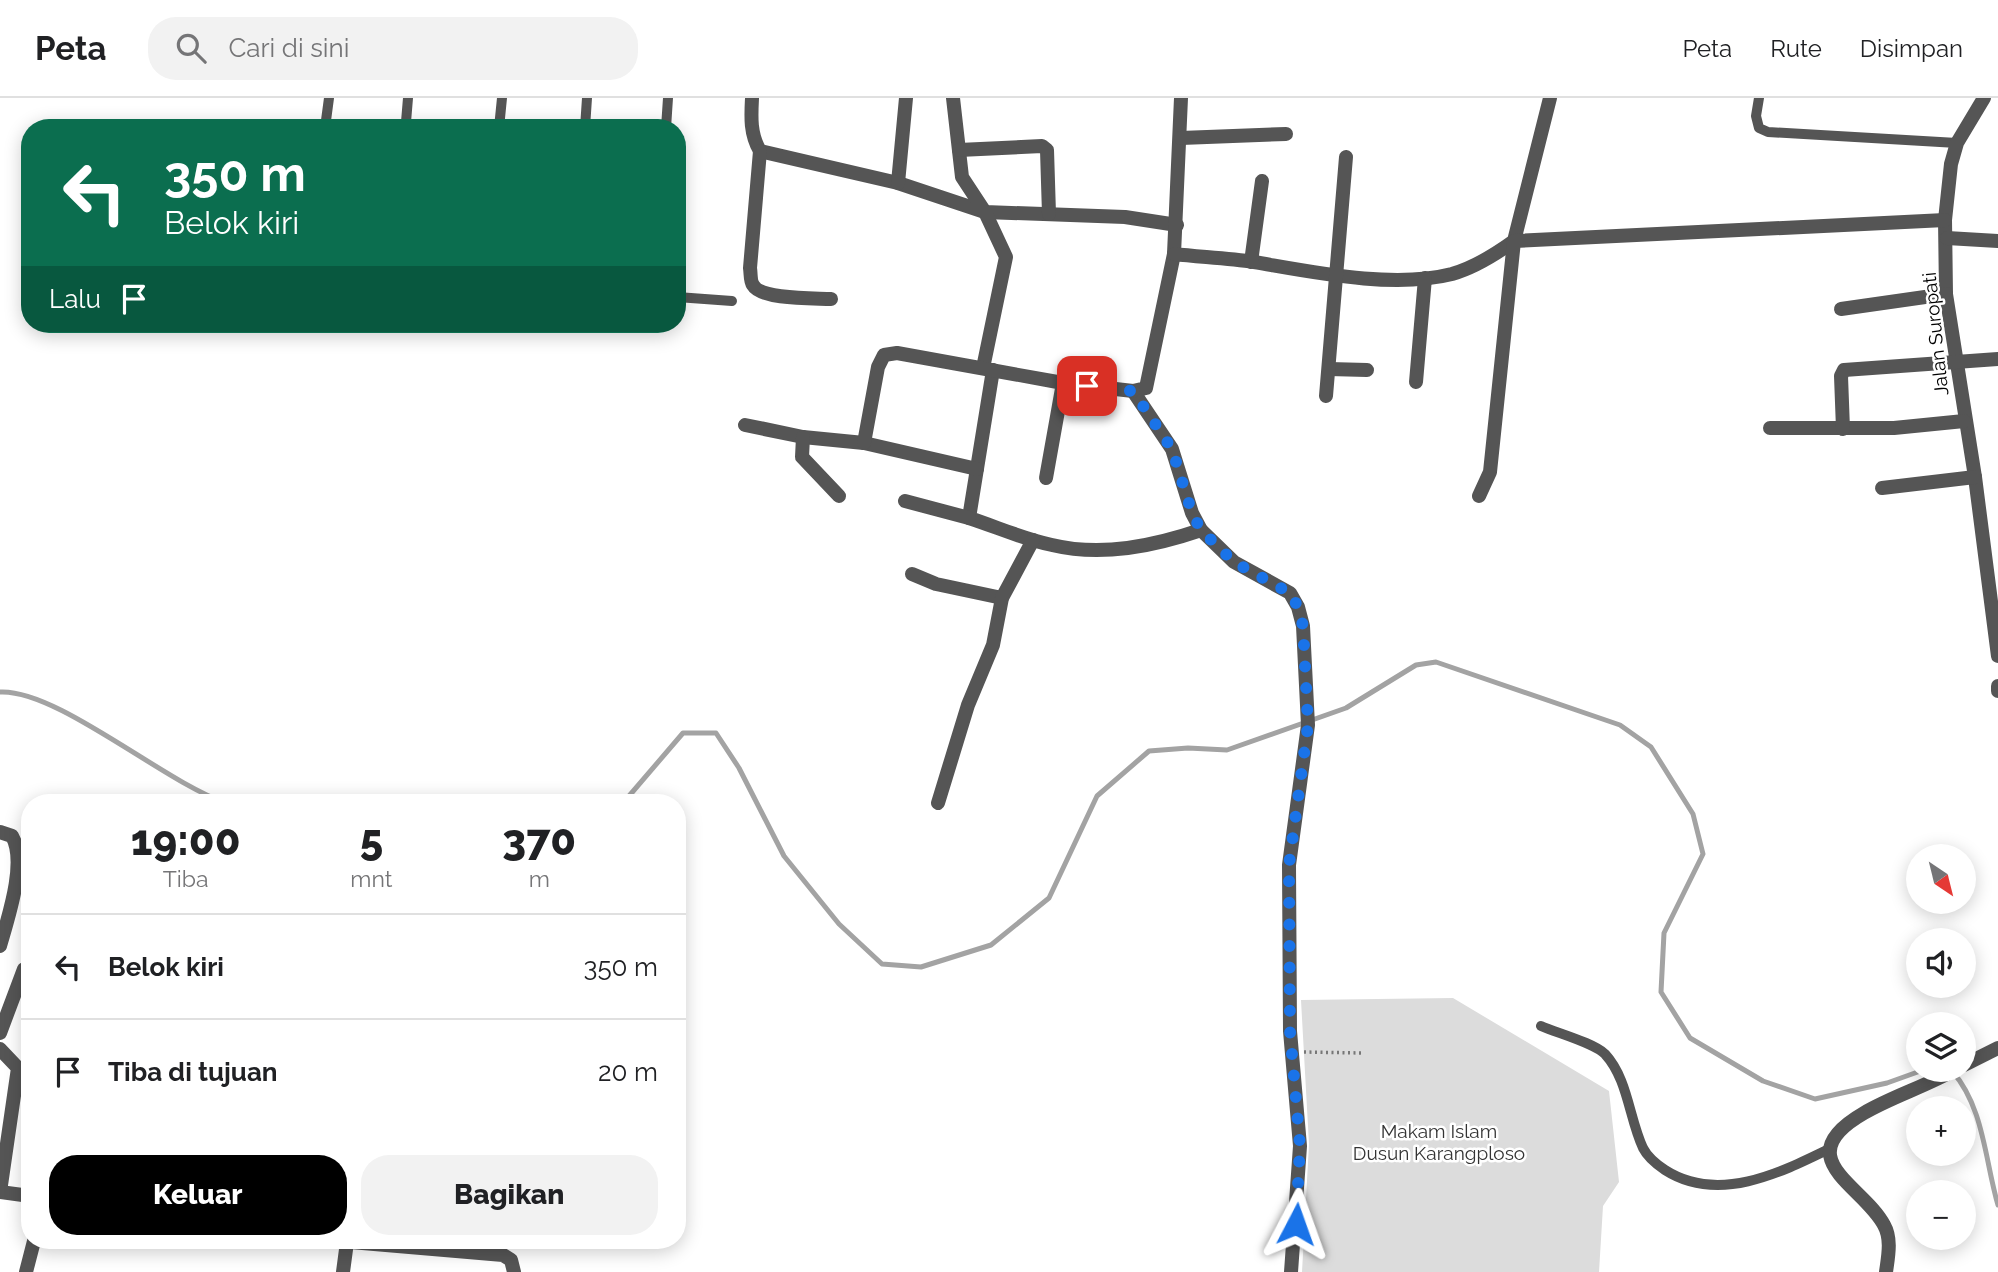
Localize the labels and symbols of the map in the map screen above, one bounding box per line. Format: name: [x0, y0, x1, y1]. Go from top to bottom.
street label: Jalan Suropati: [1918, 271, 1952, 397]
pin: [1057, 356, 1117, 416]
north arrow: [1906, 844, 1976, 914]
park label: Makam Islam Dusun Karangploso: [1353, 1120, 1525, 1164]
position arrow: [1259, 1187, 1333, 1261]

